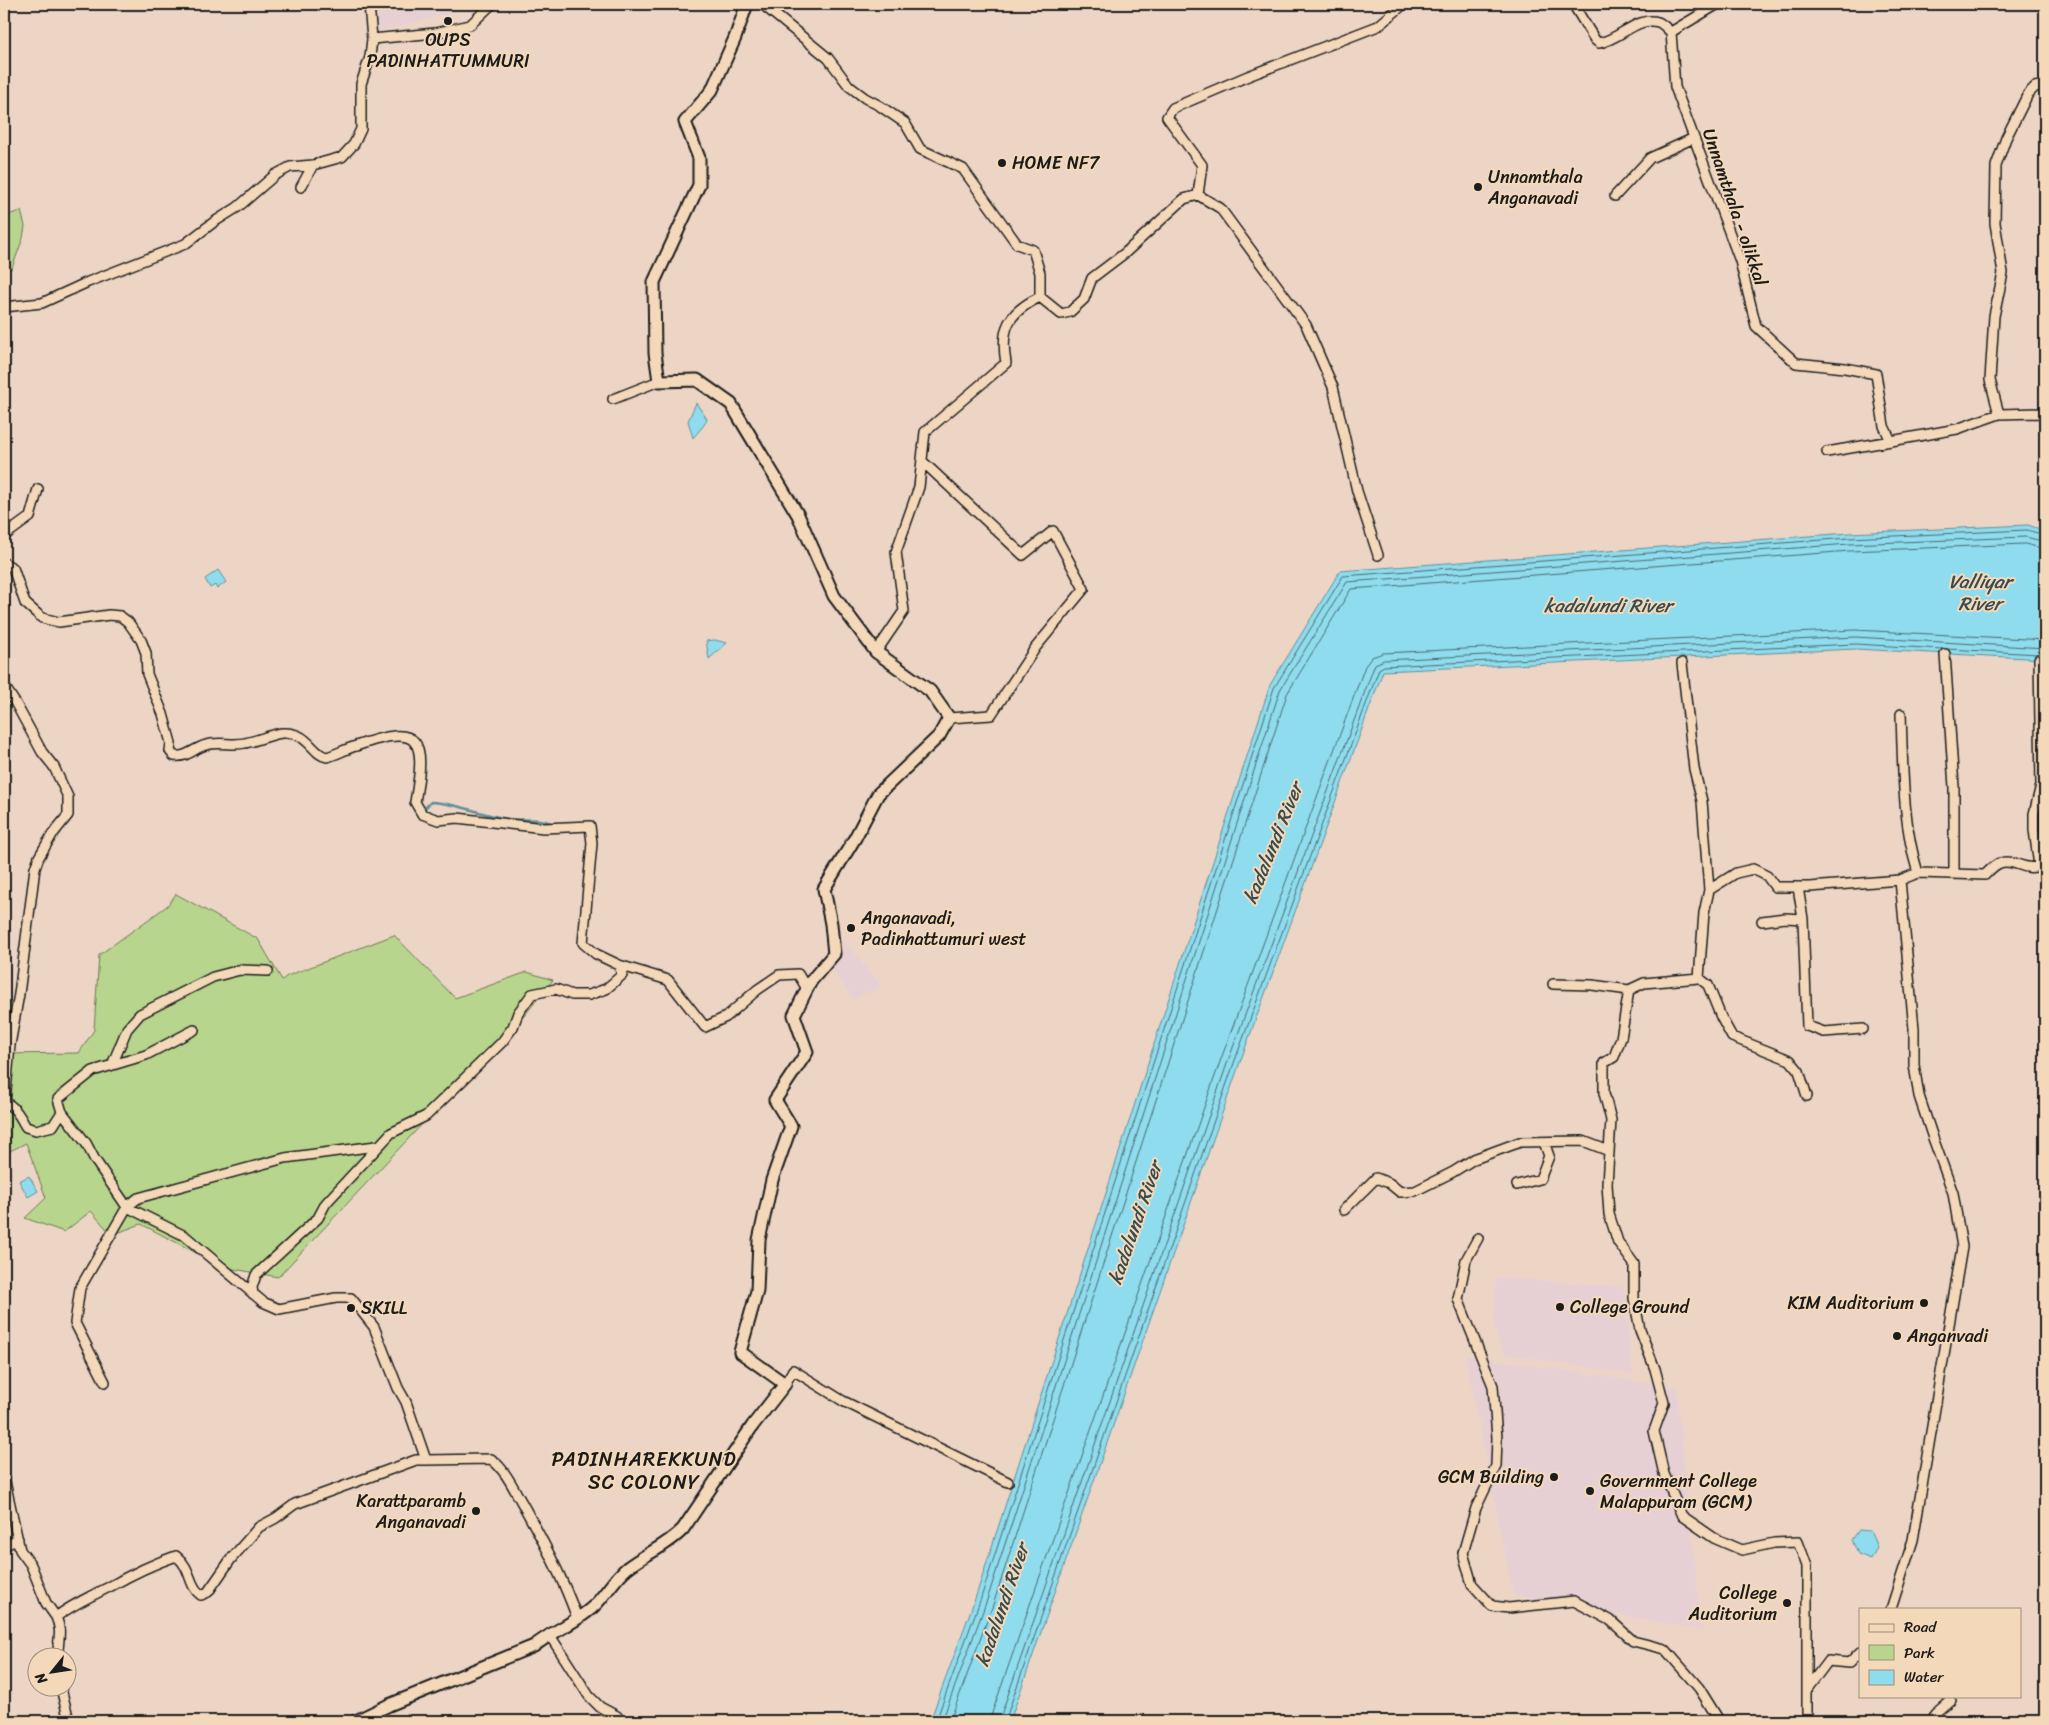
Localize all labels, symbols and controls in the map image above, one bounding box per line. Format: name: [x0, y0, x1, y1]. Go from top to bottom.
marker: OUPS PADINHATTUMMURI: [442, 15, 454, 27]
place label: OUPS PADINHATTUMMURI: [366, 24, 530, 77]
street label: Unnamthala - olikkal: [1693, 124, 1777, 291]
place label: HOME NF7: [1012, 147, 1101, 179]
marker: HOME NF7: [996, 157, 1008, 169]
place label: Unnamthala Anganavadi: [1487, 161, 1583, 214]
marker: Unnamthala Anganavadi: [1472, 181, 1484, 193]
water label: Valliyar River: [1949, 565, 2015, 620]
water label: kadalundi River: [1543, 589, 1675, 622]
water label: kadalundi River: [1233, 775, 1313, 909]
place label: Anganavadi, Padinhattumuri west: [860, 902, 1027, 955]
marker: Anganavadi, Padinhattumuri west: [845, 922, 857, 934]
water label: kadalundi River: [1098, 1154, 1172, 1290]
place label: KIM Auditorium: [1787, 1287, 1914, 1319]
place label: College Ground: [1570, 1291, 1690, 1323]
place label: SKILL: [361, 1292, 408, 1324]
marker: KIM Auditorium: [1918, 1297, 1930, 1309]
marker: College Ground: [1554, 1301, 1566, 1313]
marker: SKILL: [345, 1302, 357, 1314]
place label: Anganvadi: [1906, 1320, 1989, 1352]
marker: Anganvadi: [1891, 1330, 1903, 1342]
district label: PADINHAREKKUND SC COLONY: [551, 1442, 737, 1500]
place label: GCM Building: [1438, 1461, 1544, 1493]
place label: Government College Malappuram (GCM): [1600, 1465, 1757, 1518]
marker: GCM Building: [1548, 1471, 1560, 1483]
place label: Karattparamb Anganavadi: [356, 1485, 467, 1538]
marker: Government College Malappuram (GCM): [1584, 1485, 1596, 1497]
marker: Karattparamb Anganavadi: [470, 1505, 482, 1517]
water label: kadalundi River: [965, 1536, 1039, 1672]
place label: College Auditorium: [1687, 1577, 1777, 1630]
marker: College Auditorium: [1781, 1597, 1793, 1609]
legend: [1859, 1608, 2022, 1698]
text: Road: [1904, 1614, 1937, 1640]
text: Park: [1904, 1640, 1935, 1666]
north arrow: [28, 1648, 78, 1698]
text: Water: [1904, 1664, 1944, 1690]
text: N: [28, 1668, 55, 1690]

